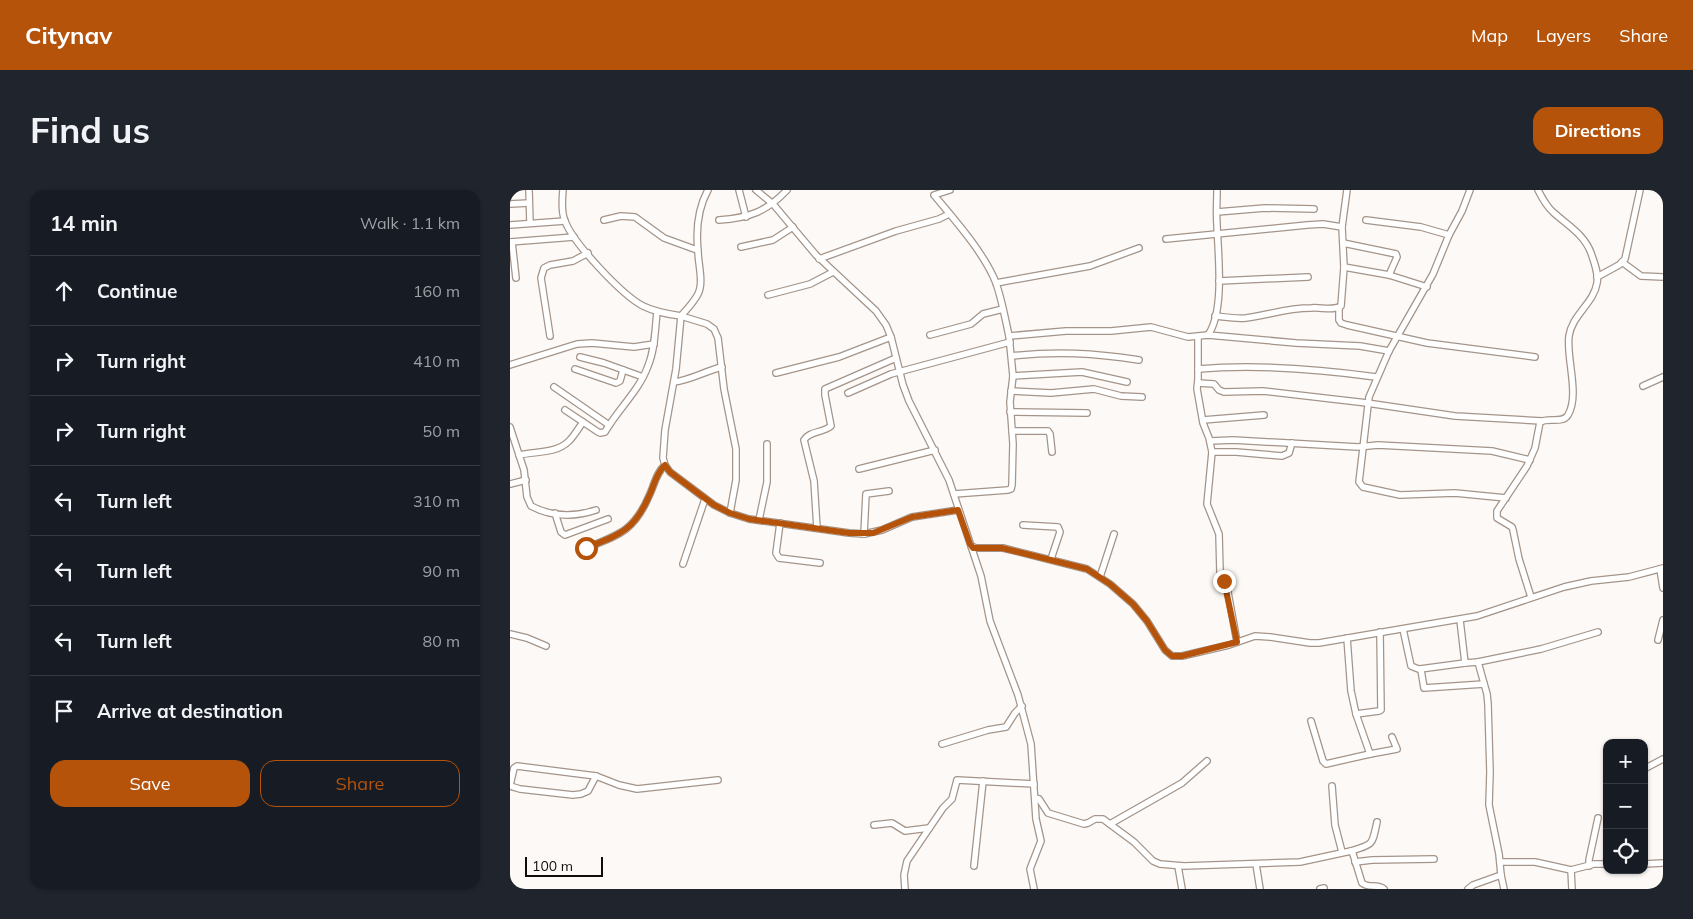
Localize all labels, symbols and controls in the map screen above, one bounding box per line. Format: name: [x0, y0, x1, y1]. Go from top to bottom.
text: Citynav: [25, 20, 112, 50]
text: Map: [1471, 24, 1508, 47]
text: Layers: [1536, 24, 1591, 47]
text: Share: [1619, 24, 1668, 47]
button: Directions: [1533, 107, 1663, 154]
text: Find us: [30, 108, 150, 152]
text: 14 min: [50, 210, 118, 236]
text: Walk · 1.1 km: [360, 213, 460, 233]
icon: ahead: [50, 277, 78, 305]
text: Continue: [97, 279, 177, 303]
text: 160 m: [413, 281, 460, 301]
icon: right: [50, 347, 78, 375]
text: Turn right: [97, 349, 186, 373]
text: 410 m: [413, 351, 460, 371]
icon: right: [50, 417, 78, 445]
text: Turn right: [97, 419, 186, 443]
text: 50 m: [423, 421, 460, 441]
icon: left: [50, 487, 78, 515]
text: Turn left: [97, 489, 172, 513]
text: 310 m: [413, 491, 460, 511]
route start: [575, 537, 598, 560]
icon: left: [50, 557, 78, 585]
text: Turn left: [97, 559, 172, 583]
text: 90 m: [423, 561, 460, 581]
route end: [1213, 570, 1236, 593]
icon: left: [50, 627, 78, 655]
text: Turn left: [97, 629, 172, 653]
text: 80 m: [423, 631, 460, 651]
icon: arrive: [50, 697, 78, 725]
text: Arrive at destination: [97, 699, 283, 723]
map controls: [1603, 739, 1648, 874]
button: +: [1603, 739, 1648, 784]
button: Save: [50, 760, 250, 807]
button: Share: [260, 760, 460, 807]
button: −: [1603, 784, 1648, 829]
button: locate: [1603, 829, 1648, 874]
scale bar: [525, 854, 602, 877]
text: 100 m: [532, 857, 573, 875]

